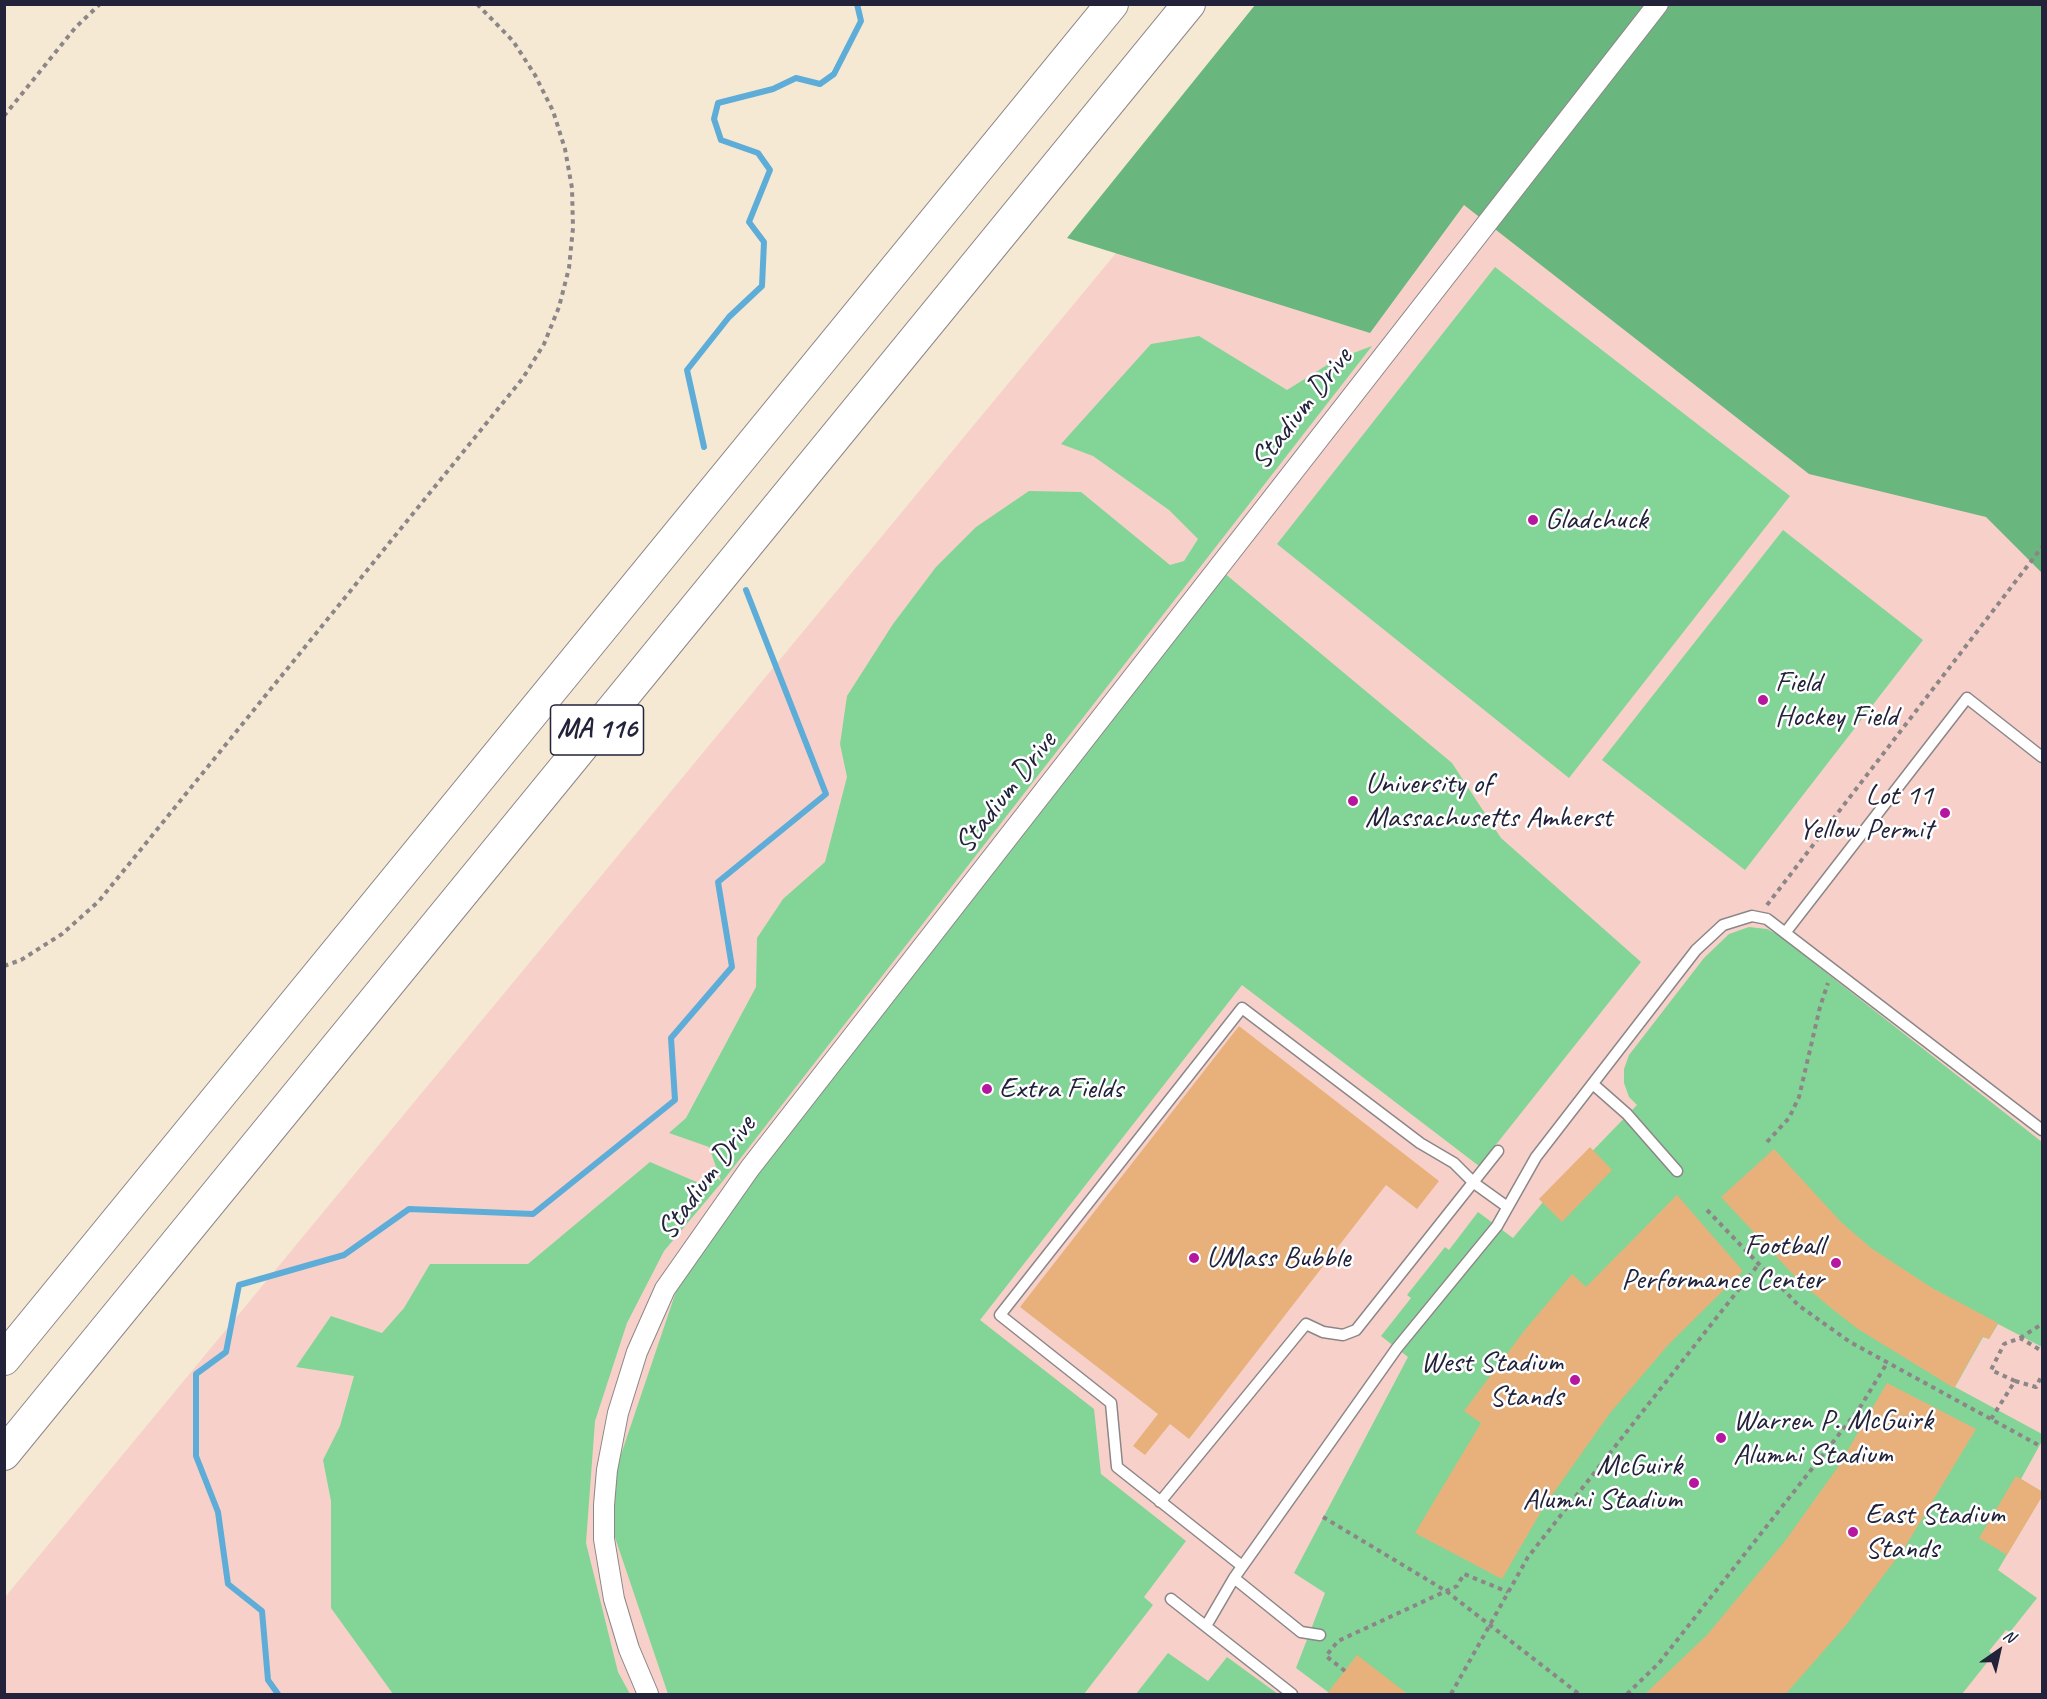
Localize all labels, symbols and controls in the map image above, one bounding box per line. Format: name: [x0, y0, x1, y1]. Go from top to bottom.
street label: Stadium Drive: [1243, 341, 1361, 477]
place label: Gladchuck: [1545, 502, 1648, 538]
marker: Gladchuck: [1526, 513, 1540, 527]
place label: Field Hockey Field: [1775, 665, 1897, 736]
marker: Field Hockey Field: [1756, 693, 1770, 707]
road number: MA 116: [550, 705, 644, 755]
street label: Stadium Drive: [947, 725, 1065, 861]
place label: University of Massachusetts Amherst: [1365, 766, 1612, 836]
place label: Lot 11 Yellow Permit: [1798, 778, 1933, 848]
marker: University of Massachusetts Amherst: [1346, 794, 1360, 808]
marker: Lot 11 Yellow Permit: [1938, 806, 1952, 820]
place label: Extra Fields: [999, 1071, 1123, 1107]
marker: Extra Fields: [980, 1082, 994, 1096]
street label: Stadium Drive: [650, 1109, 764, 1247]
place label: Football Performance Center: [1621, 1228, 1824, 1298]
place label: UMass Bubble: [1206, 1240, 1350, 1276]
marker: UMass Bubble: [1187, 1251, 1201, 1265]
marker: Football Performance Center: [1829, 1256, 1843, 1270]
place label: West Stadium Stands: [1420, 1345, 1563, 1416]
marker: West Stadium Stands: [1568, 1373, 1582, 1387]
place label: Warren P. McGuirk Alumni Stadium: [1733, 1403, 1933, 1474]
marker: Warren P. McGuirk Alumni Stadium: [1714, 1431, 1728, 1445]
place label: McGuirk Alumni Stadium: [1523, 1448, 1682, 1518]
marker: McGuirk Alumni Stadium: [1687, 1476, 1701, 1490]
place label: East Stadium Stands: [1865, 1497, 2005, 1568]
marker: East Stadium Stands: [1846, 1525, 1860, 1539]
north arrow: [1969, 1621, 2029, 1681]
text: N: [1999, 1625, 2019, 1647]

